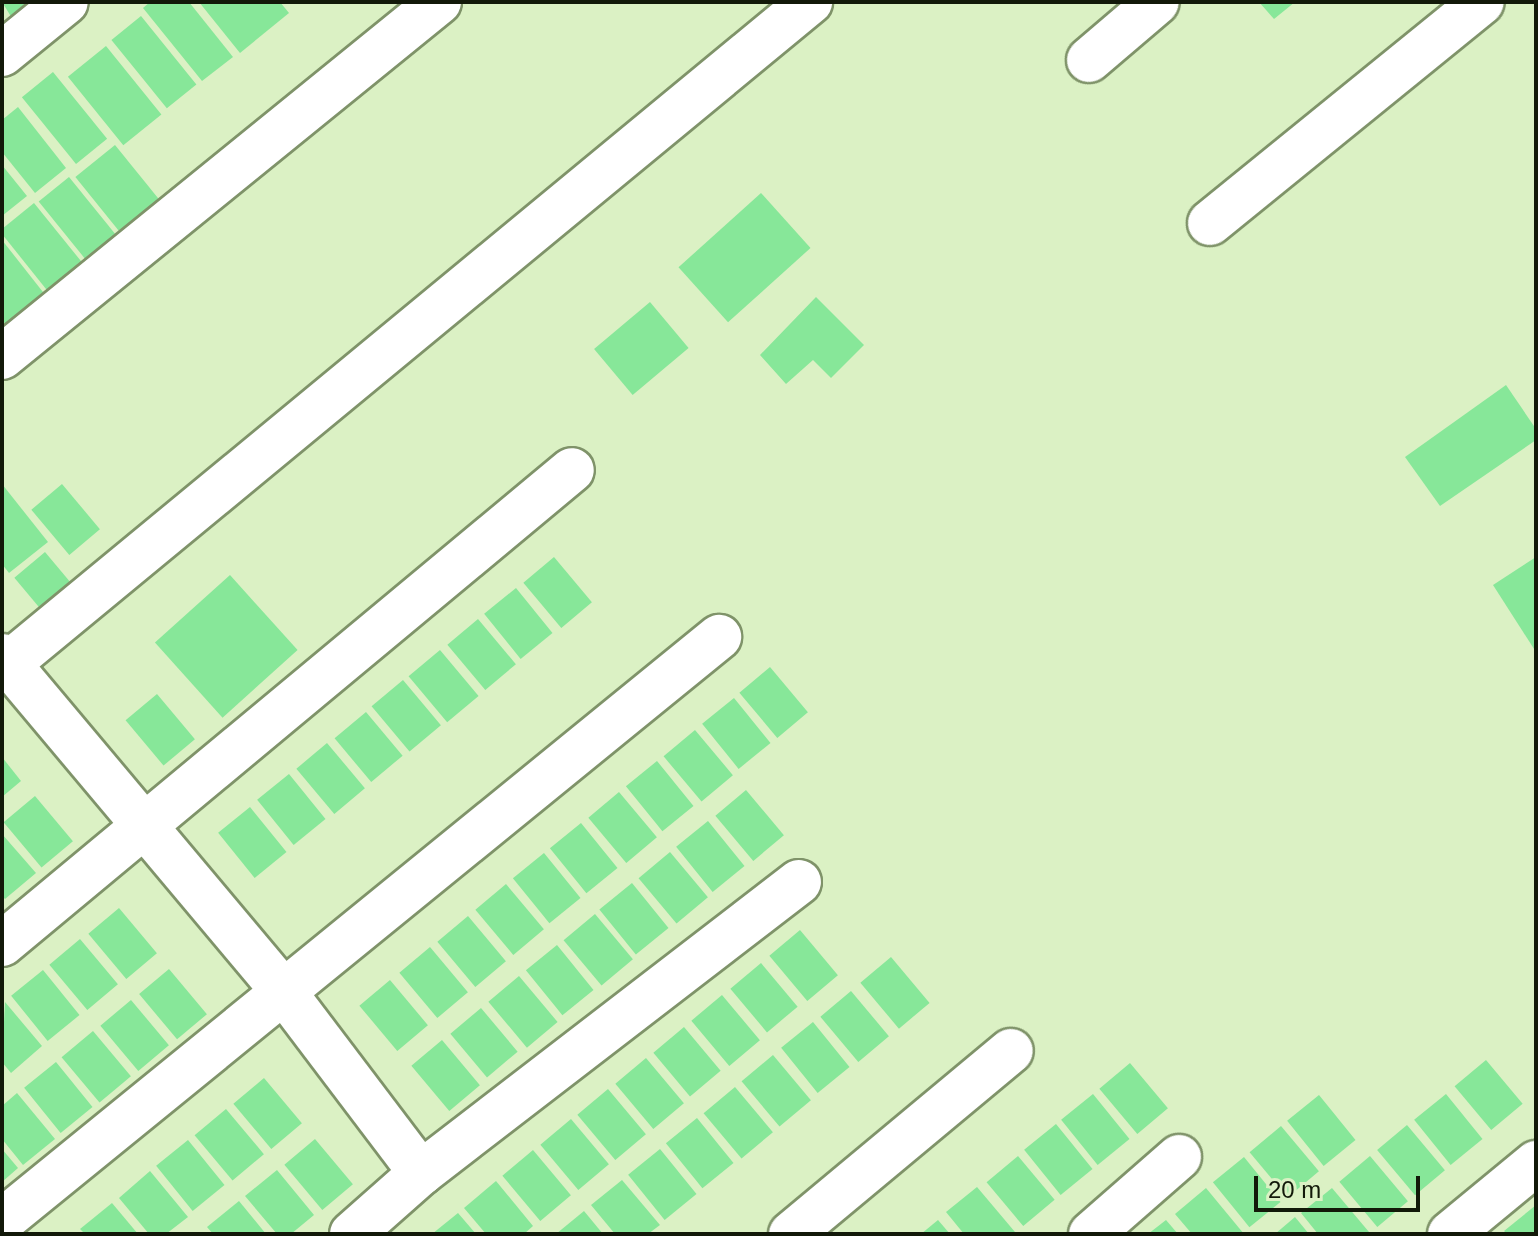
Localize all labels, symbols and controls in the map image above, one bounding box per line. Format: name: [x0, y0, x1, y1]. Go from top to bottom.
scale bar: [1258, 1160, 1424, 1210]
text: 20 m: [1268, 1176, 1321, 1203]

